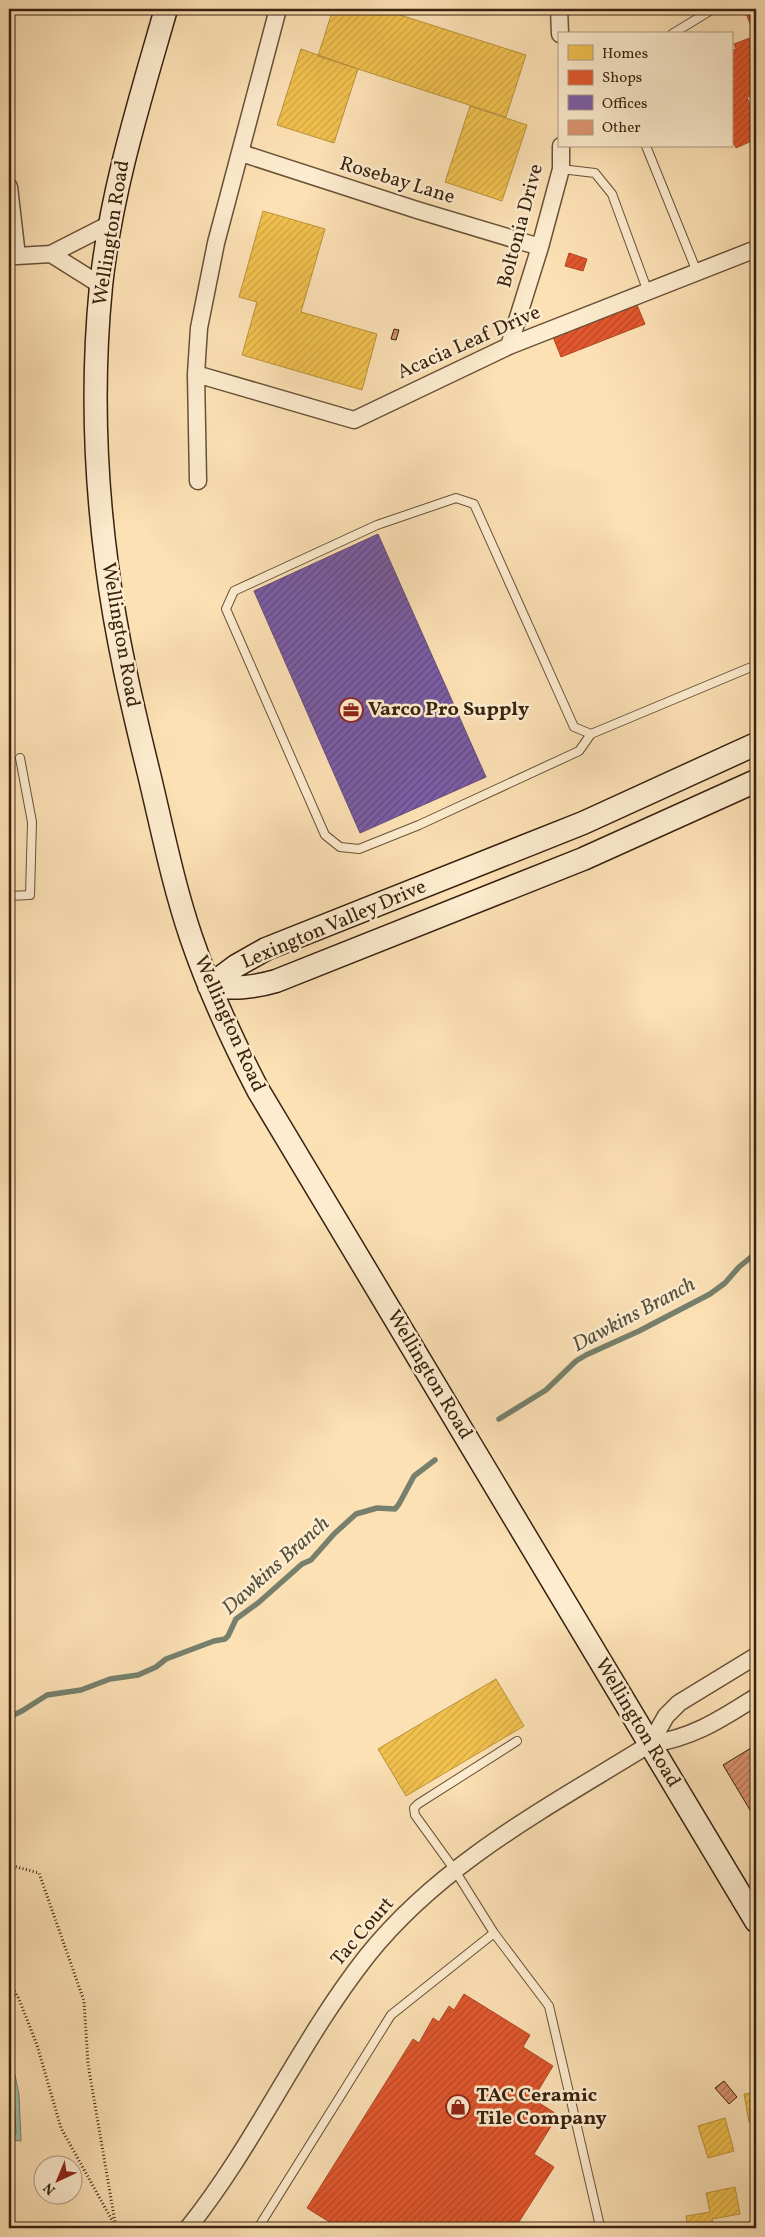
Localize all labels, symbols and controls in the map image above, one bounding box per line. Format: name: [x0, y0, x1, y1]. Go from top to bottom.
legend: [558, 32, 732, 148]
text: Homes: [602, 44, 648, 65]
text: Shops: [602, 68, 642, 89]
text: Offices: [602, 94, 647, 115]
text: Other: [602, 118, 641, 139]
street label: Rosebay Lane: [336, 150, 458, 212]
street label: Wellington Road: [87, 158, 137, 308]
street label: Boltonia Drive: [491, 161, 551, 291]
street label: Acacia Leaf Drive: [393, 299, 545, 387]
street label: Wellington Road: [93, 560, 147, 710]
place label: Varco Pro Supply: [368, 696, 529, 724]
office icon: Varco Pro Supply: [338, 697, 364, 723]
street label: Lexington Valley Drive: [237, 873, 431, 977]
street label: Wellington Road: [186, 951, 272, 1097]
water label: Dawkins Branch: [567, 1270, 701, 1360]
street label: Wellington Road: [379, 1305, 479, 1445]
water label: Dawkins Branch: [216, 1510, 336, 1622]
street label: Wellington Road: [587, 1653, 687, 1793]
street label: Tac Court: [325, 1891, 401, 1973]
place label: TAC Ceramic Tile Company: [476, 2082, 607, 2133]
shop icon: TAC Ceramic Tile Company: [445, 2094, 471, 2120]
north arrow: [32, 2154, 82, 2204]
text: N: [40, 2178, 60, 2199]

